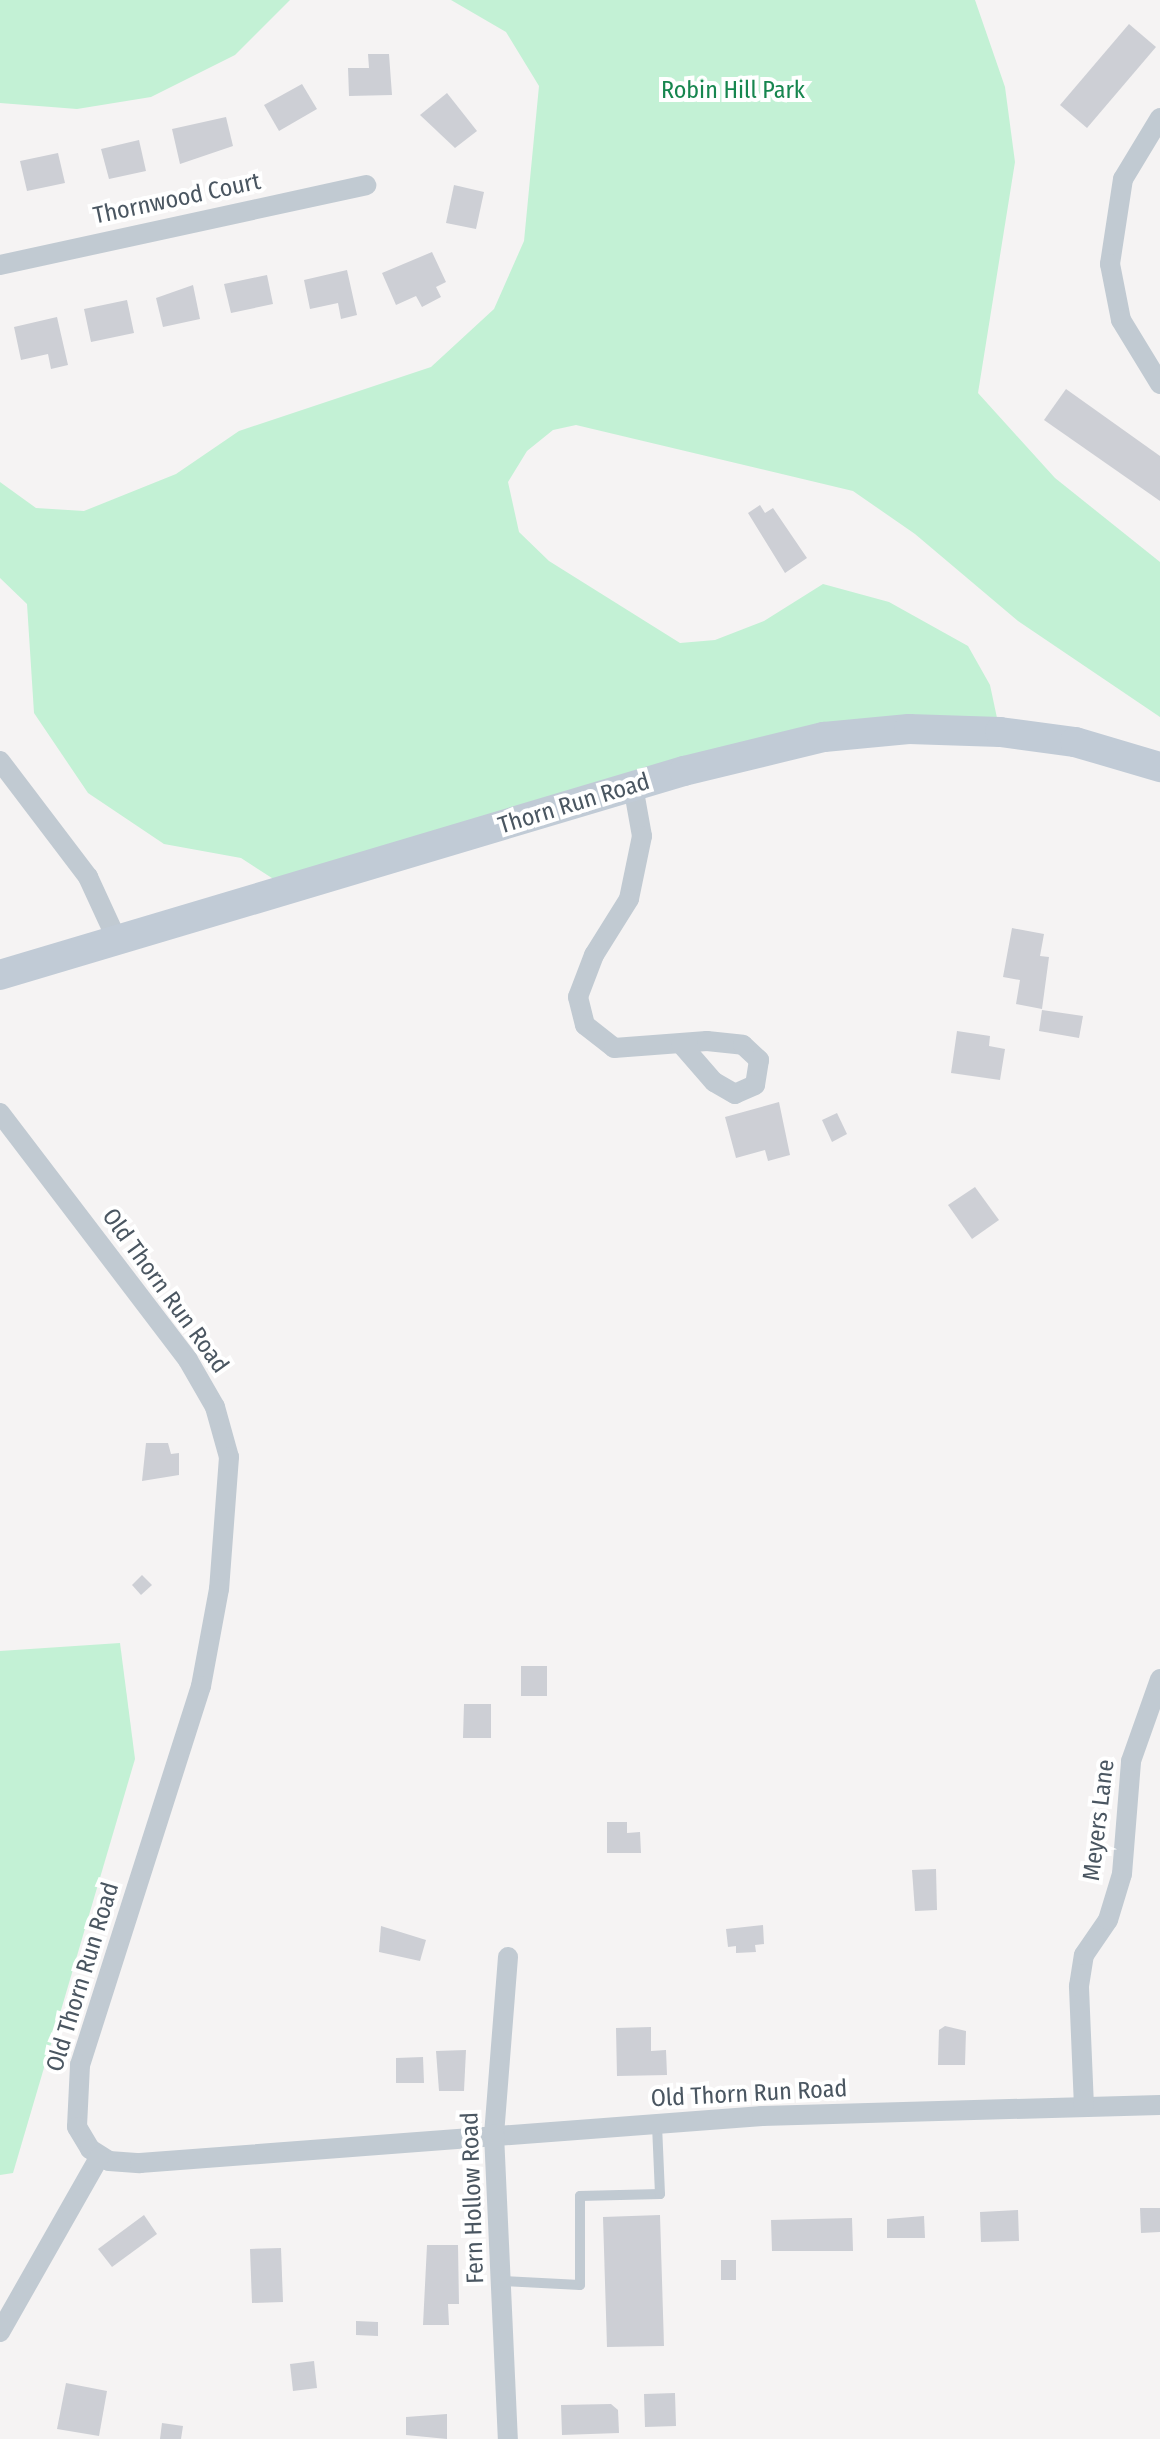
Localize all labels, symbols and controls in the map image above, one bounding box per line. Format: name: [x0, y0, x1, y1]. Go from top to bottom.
park label: Robin Hill Park: [661, 77, 805, 105]
street label: Thornwood Court: [91, 167, 263, 231]
street label: Thorn Run Road: [495, 767, 653, 841]
street label: Old Thorn Run Road: [96, 1203, 234, 1379]
street label: Meyers Lane: [1077, 1758, 1121, 1882]
street label: Old Thorn Run Road: [41, 1879, 125, 2075]
street label: Old Thorn Run Road: [650, 2074, 848, 2114]
street label: Fern Hollow Road: [456, 2112, 490, 2284]

